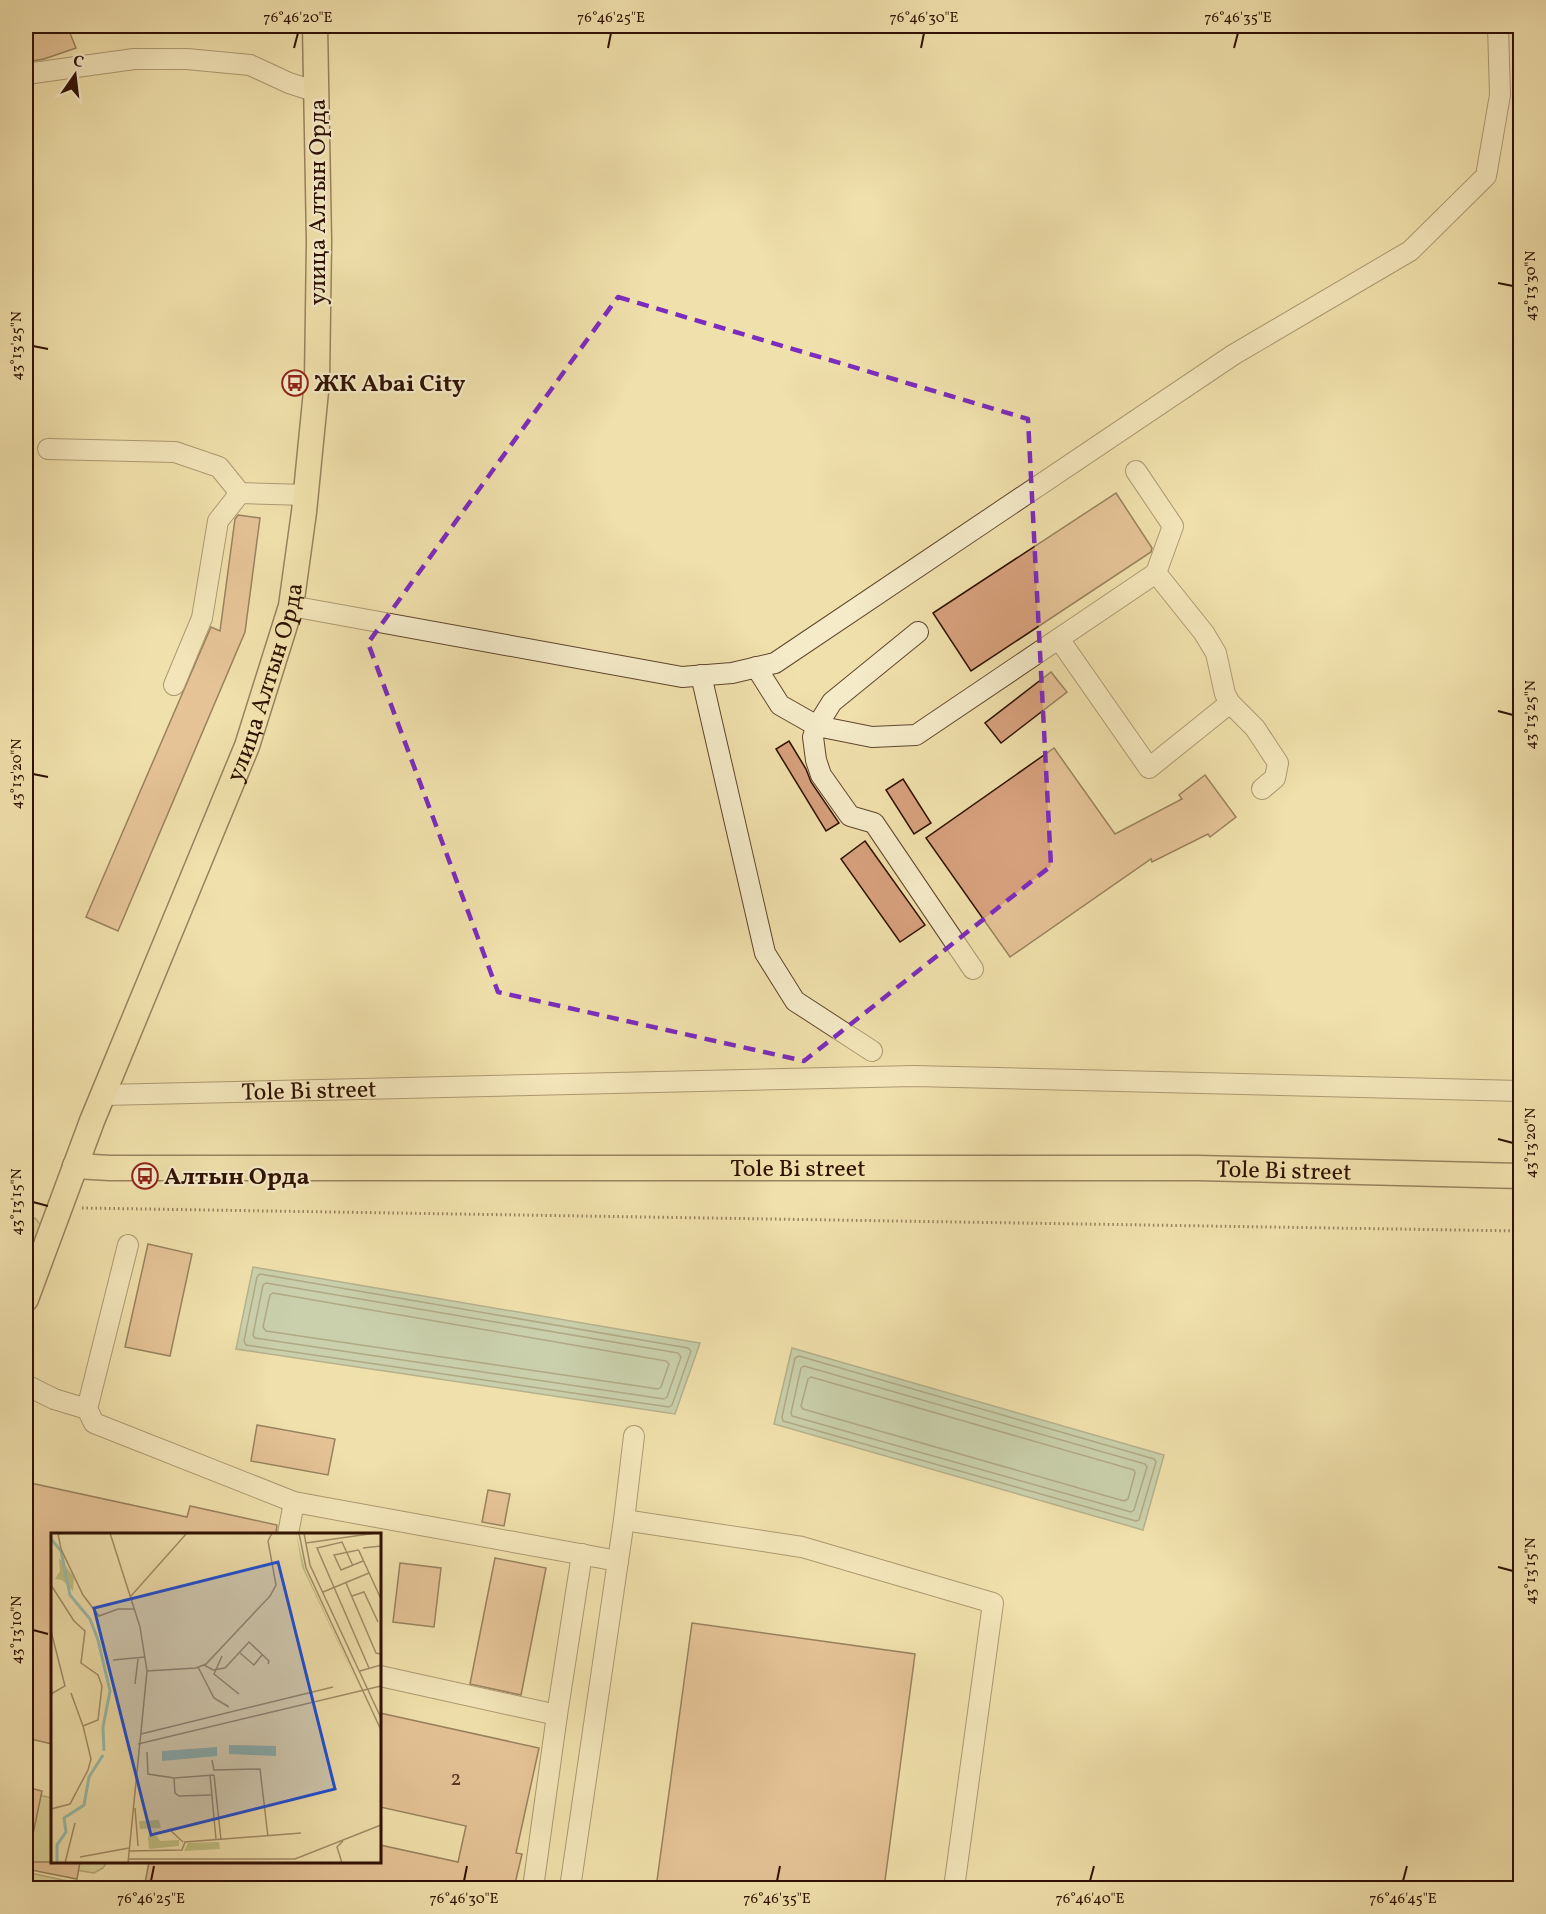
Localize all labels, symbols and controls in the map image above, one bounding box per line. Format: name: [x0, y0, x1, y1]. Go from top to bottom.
text: 76°46'20"E: [263, 8, 333, 29]
text: 76°46'25"E: [577, 8, 645, 29]
text: 76°46'30"E: [890, 8, 958, 29]
text: 76°46'35"E: [1204, 8, 1272, 29]
north arrow: [45, 45, 105, 105]
text: С: [70, 50, 86, 74]
street label: улица Алтын Орда: [302, 99, 336, 305]
text: 43°13'30"N: [1521, 251, 1542, 321]
text: 43°13'25"N: [7, 311, 28, 381]
bus stop icon: ЖК Abai City: [280, 368, 310, 398]
place label: ЖК Abai City: [314, 368, 466, 402]
street label: улица Алтын Орда: [219, 581, 313, 787]
text: 43°13'25"N: [1521, 680, 1542, 750]
text: 43°13'20"N: [7, 739, 28, 809]
street label: Tole Bi street: [241, 1074, 377, 1111]
text: 43°13'20"N: [1521, 1108, 1542, 1178]
street label: Tole Bi street: [730, 1153, 866, 1187]
street label: Tole Bi street: [1216, 1153, 1352, 1191]
bus stop icon: Алтын Орда: [130, 1161, 160, 1191]
place label: Алтын Орда: [164, 1161, 310, 1195]
text: 43°13'15"N: [7, 1168, 28, 1236]
inset map: [51, 1533, 381, 1863]
text: 43°13'15"N: [1521, 1537, 1542, 1605]
text: 43°13'10"N: [7, 1596, 28, 1664]
house number: 2: [450, 1765, 462, 1794]
text: 76°46'25"E: [117, 1889, 185, 1910]
text: 76°46'30"E: [430, 1889, 498, 1910]
text: 76°46'35"E: [743, 1889, 811, 1910]
text: 76°46'40"E: [1056, 1889, 1124, 1910]
text: 76°46'45"E: [1369, 1889, 1437, 1910]

